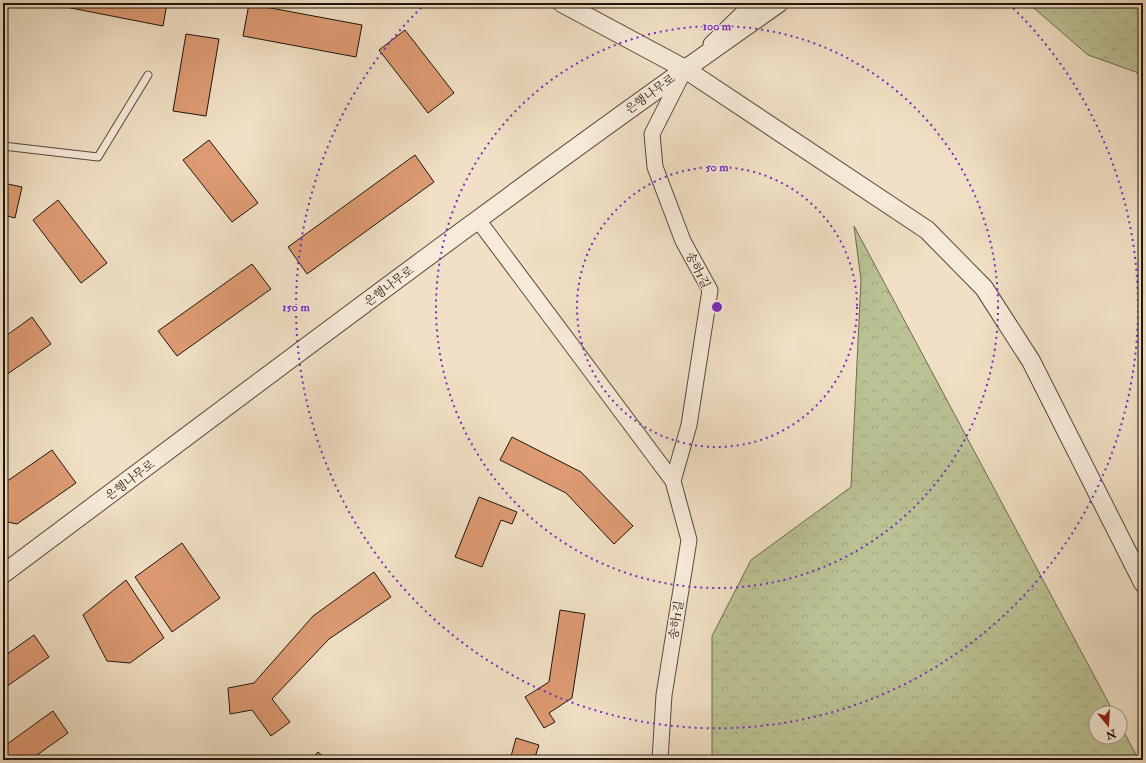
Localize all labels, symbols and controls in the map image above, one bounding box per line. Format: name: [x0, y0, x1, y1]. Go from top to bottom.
text: 100 m: [703, 19, 732, 34]
street label: 은행나무로: [622, 71, 678, 118]
text: 50 m: [705, 160, 729, 175]
street label: 송하1길: [682, 249, 713, 291]
street label: 은행나무로: [362, 263, 417, 310]
text: 150 m: [282, 300, 310, 315]
centre of rings: [710, 300, 724, 314]
street label: 은행나무로: [103, 457, 158, 504]
street label: 송하1길: [666, 600, 687, 641]
north arrow: [1088, 705, 1128, 745]
text: N: [1103, 726, 1119, 742]

